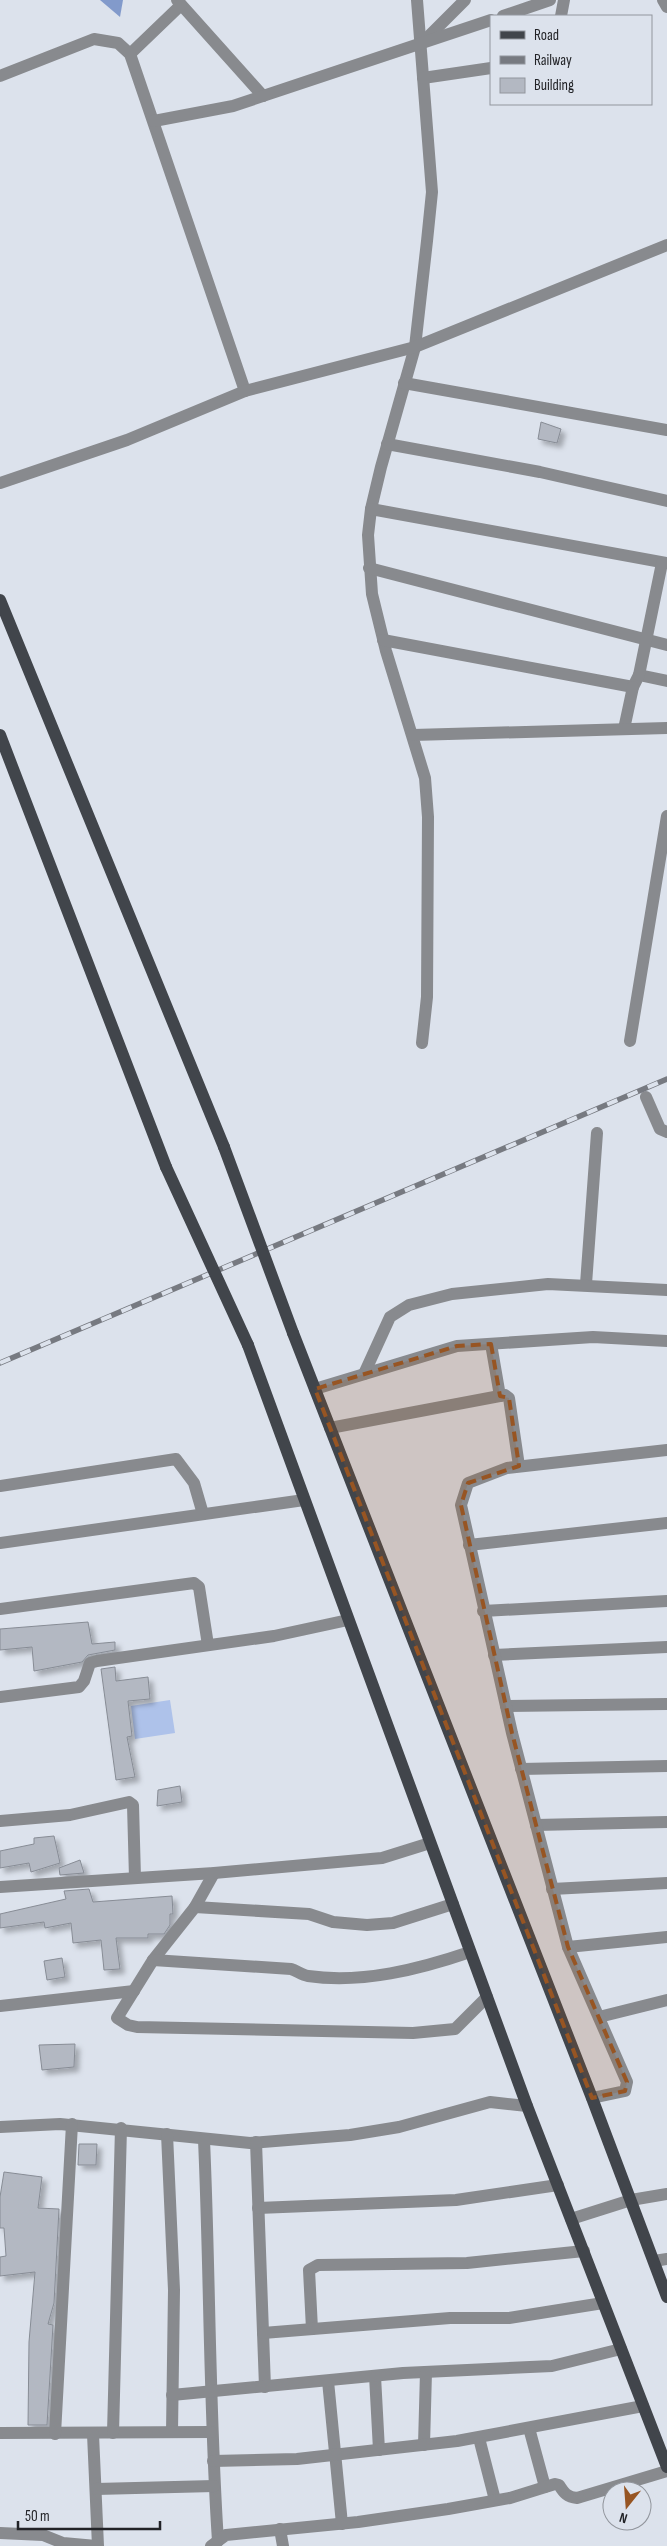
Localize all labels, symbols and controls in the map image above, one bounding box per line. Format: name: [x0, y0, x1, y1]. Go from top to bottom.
legend: [490, 15, 652, 105]
text: Road: [534, 26, 559, 45]
text: Railway: [534, 51, 572, 70]
text: Building: [534, 76, 574, 95]
north arrow: [602, 2481, 652, 2531]
scale bar: [18, 2498, 160, 2530]
text: 50 m: [25, 2507, 50, 2526]
text: N: [617, 2509, 629, 2527]

